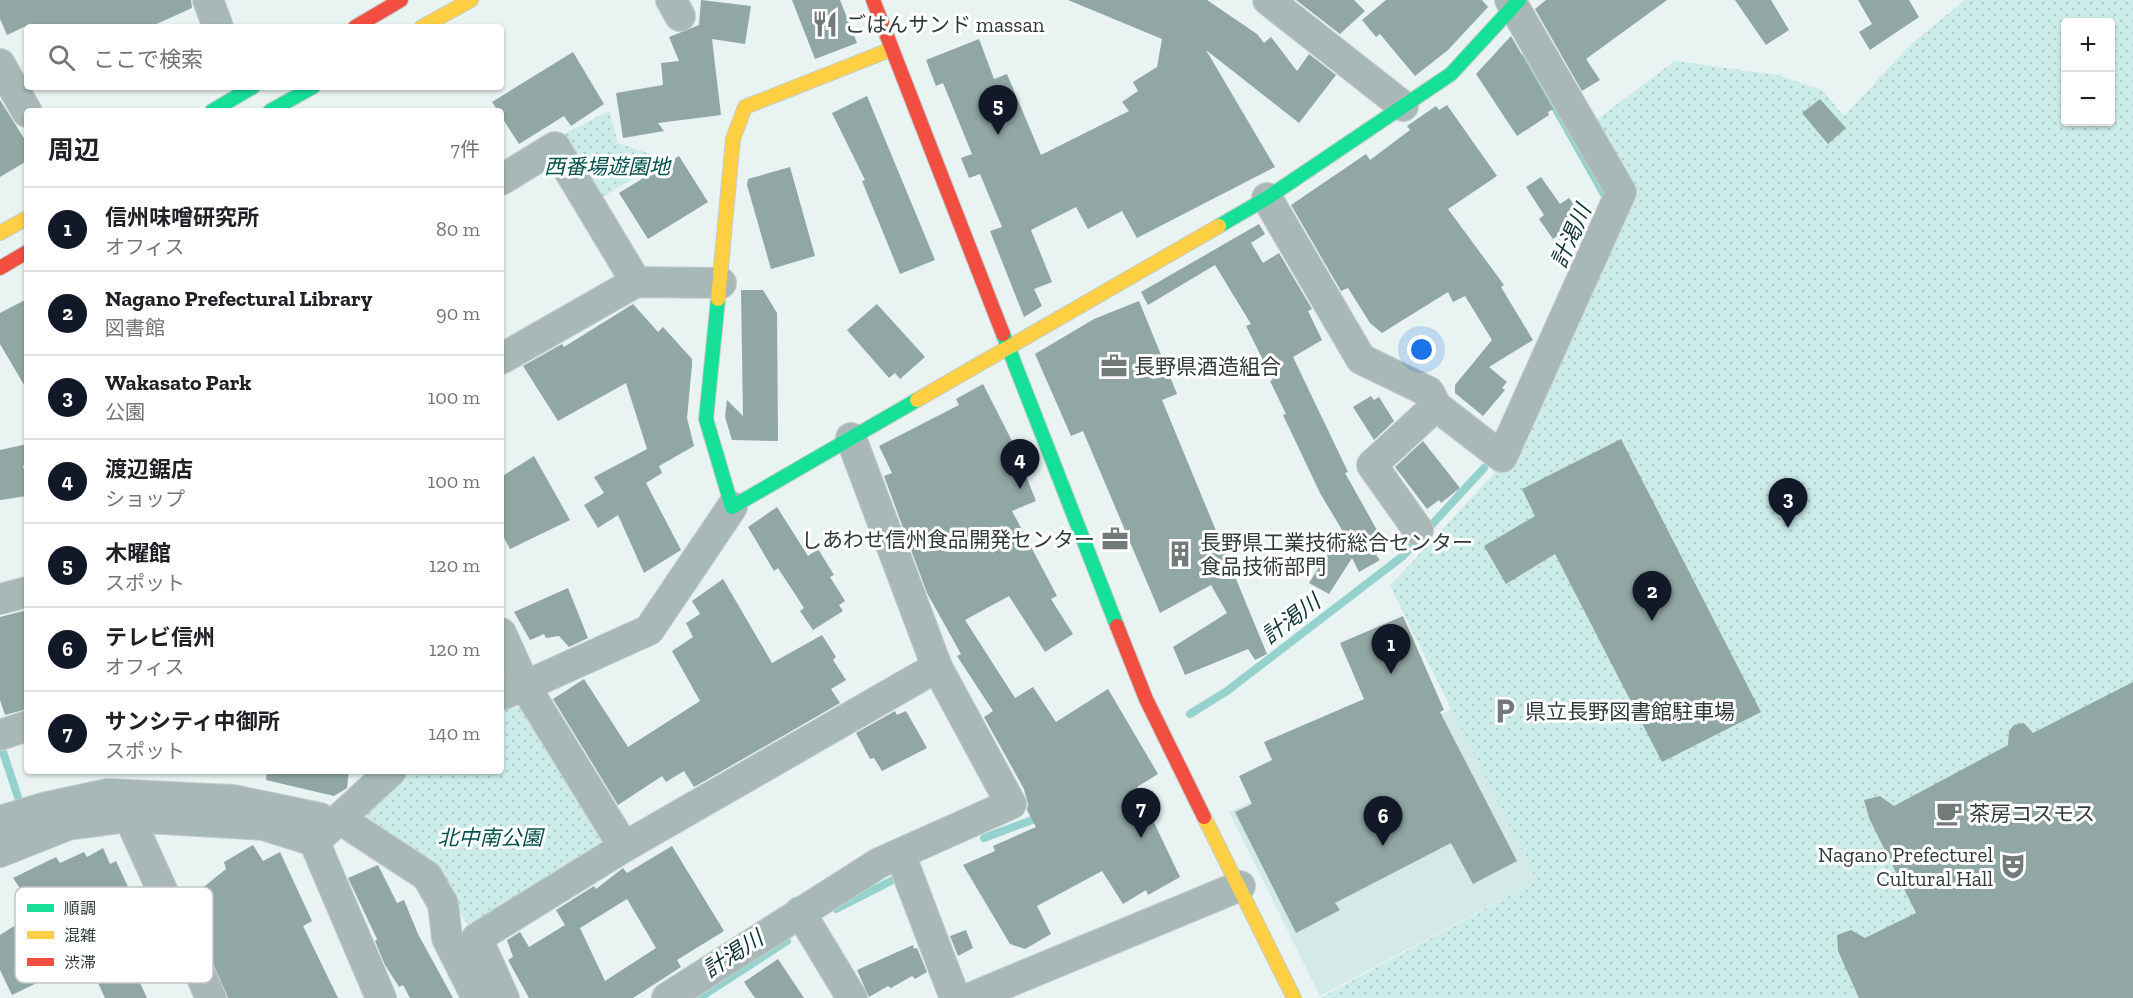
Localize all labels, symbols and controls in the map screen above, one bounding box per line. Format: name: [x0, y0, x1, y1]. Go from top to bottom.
restaurant icon: ごはんサンド massan: [810, 9, 840, 39]
place label: ごはんサンド massan: [845, 12, 1045, 37]
map controls: [2061, 18, 2115, 126]
button: +: [2061, 18, 2115, 72]
search box: [24, 24, 504, 90]
icon: search: [45, 41, 78, 74]
text: ここで検索: [93, 46, 203, 73]
button: −: [2061, 72, 2115, 126]
pin: 5: [978, 86, 1018, 135]
text: 周辺: [48, 134, 100, 166]
text: 7件: [451, 137, 480, 161]
park label: 西番場遊園地: [544, 154, 672, 179]
water label: 計渇川: [1545, 199, 1598, 272]
text: 信州味噌研究所: [105, 204, 259, 231]
text: 1: [63, 217, 72, 241]
text: 80 m: [436, 217, 480, 241]
text: オフィス: [105, 235, 185, 259]
text: Nagano Prefectural Library: [105, 285, 372, 312]
text: 2: [62, 301, 73, 325]
text: 90 m: [436, 301, 480, 325]
text: 図書館: [105, 316, 165, 340]
your location: [1407, 335, 1436, 364]
office icon: 長野県酒造組合: [1099, 351, 1129, 381]
place label: 長野県酒造組合: [1134, 354, 1281, 379]
text: Wakasato Park: [105, 369, 251, 396]
text: 3: [62, 385, 73, 409]
text: 100 m: [427, 385, 480, 409]
text: 公園: [105, 400, 145, 424]
pin: 4: [1000, 440, 1040, 489]
text: 渡辺鋸店: [105, 456, 193, 483]
text: 4: [62, 469, 73, 493]
text: 100 m: [427, 469, 480, 493]
pin: 3: [1768, 478, 1808, 528]
text: ショップ: [105, 487, 185, 511]
office icon: しあわせ信州食品開発センター: [1100, 524, 1130, 554]
place label: しあわせ信州食品開発センター: [801, 527, 1095, 552]
place label: 長野県工業技術総合センター 食品技術部門: [1200, 530, 1473, 579]
building icon: 長野県工業技術総合センター 食品技術部門: [1165, 539, 1195, 569]
text: 木曜館: [105, 540, 171, 567]
text: 5: [62, 553, 73, 577]
text: 120 m: [429, 553, 480, 577]
text: スポット: [105, 571, 185, 595]
pin: 2: [1632, 572, 1672, 621]
water label: 計渇川: [1257, 587, 1327, 650]
text: テレビ信州: [105, 624, 215, 651]
pin: 1: [1372, 624, 1410, 674]
text: 6: [62, 637, 73, 661]
text: 120 m: [429, 637, 480, 661]
text: オフィス: [105, 655, 185, 679]
parking icon: 県立長野図書館駐車場: [1490, 696, 1520, 726]
place label: 県立長野図書館駐車場: [1525, 699, 1735, 724]
text: サンシティ中御所: [105, 708, 280, 735]
text: 7: [63, 721, 72, 745]
text: 140 m: [428, 721, 480, 745]
text: スポット: [105, 739, 185, 763]
pin: 7: [1122, 788, 1160, 838]
pin: 6: [1364, 796, 1402, 846]
cafe icon: 茶房コスモス: [1934, 798, 1964, 828]
place label: 茶房コスモス: [1969, 801, 2095, 826]
park label: 北中南公園: [438, 825, 545, 850]
place label: Nagano Prefecturel Cultural Hall: [1818, 842, 1993, 891]
theatre icon: Nagano Prefecturel Cultural Hall: [1998, 851, 2028, 881]
legend: [15, 887, 213, 983]
text: 順調: [64, 899, 96, 918]
water label: 計渇川: [698, 924, 770, 983]
text: 混雑: [64, 926, 96, 945]
text: 渋滞: [64, 953, 96, 972]

